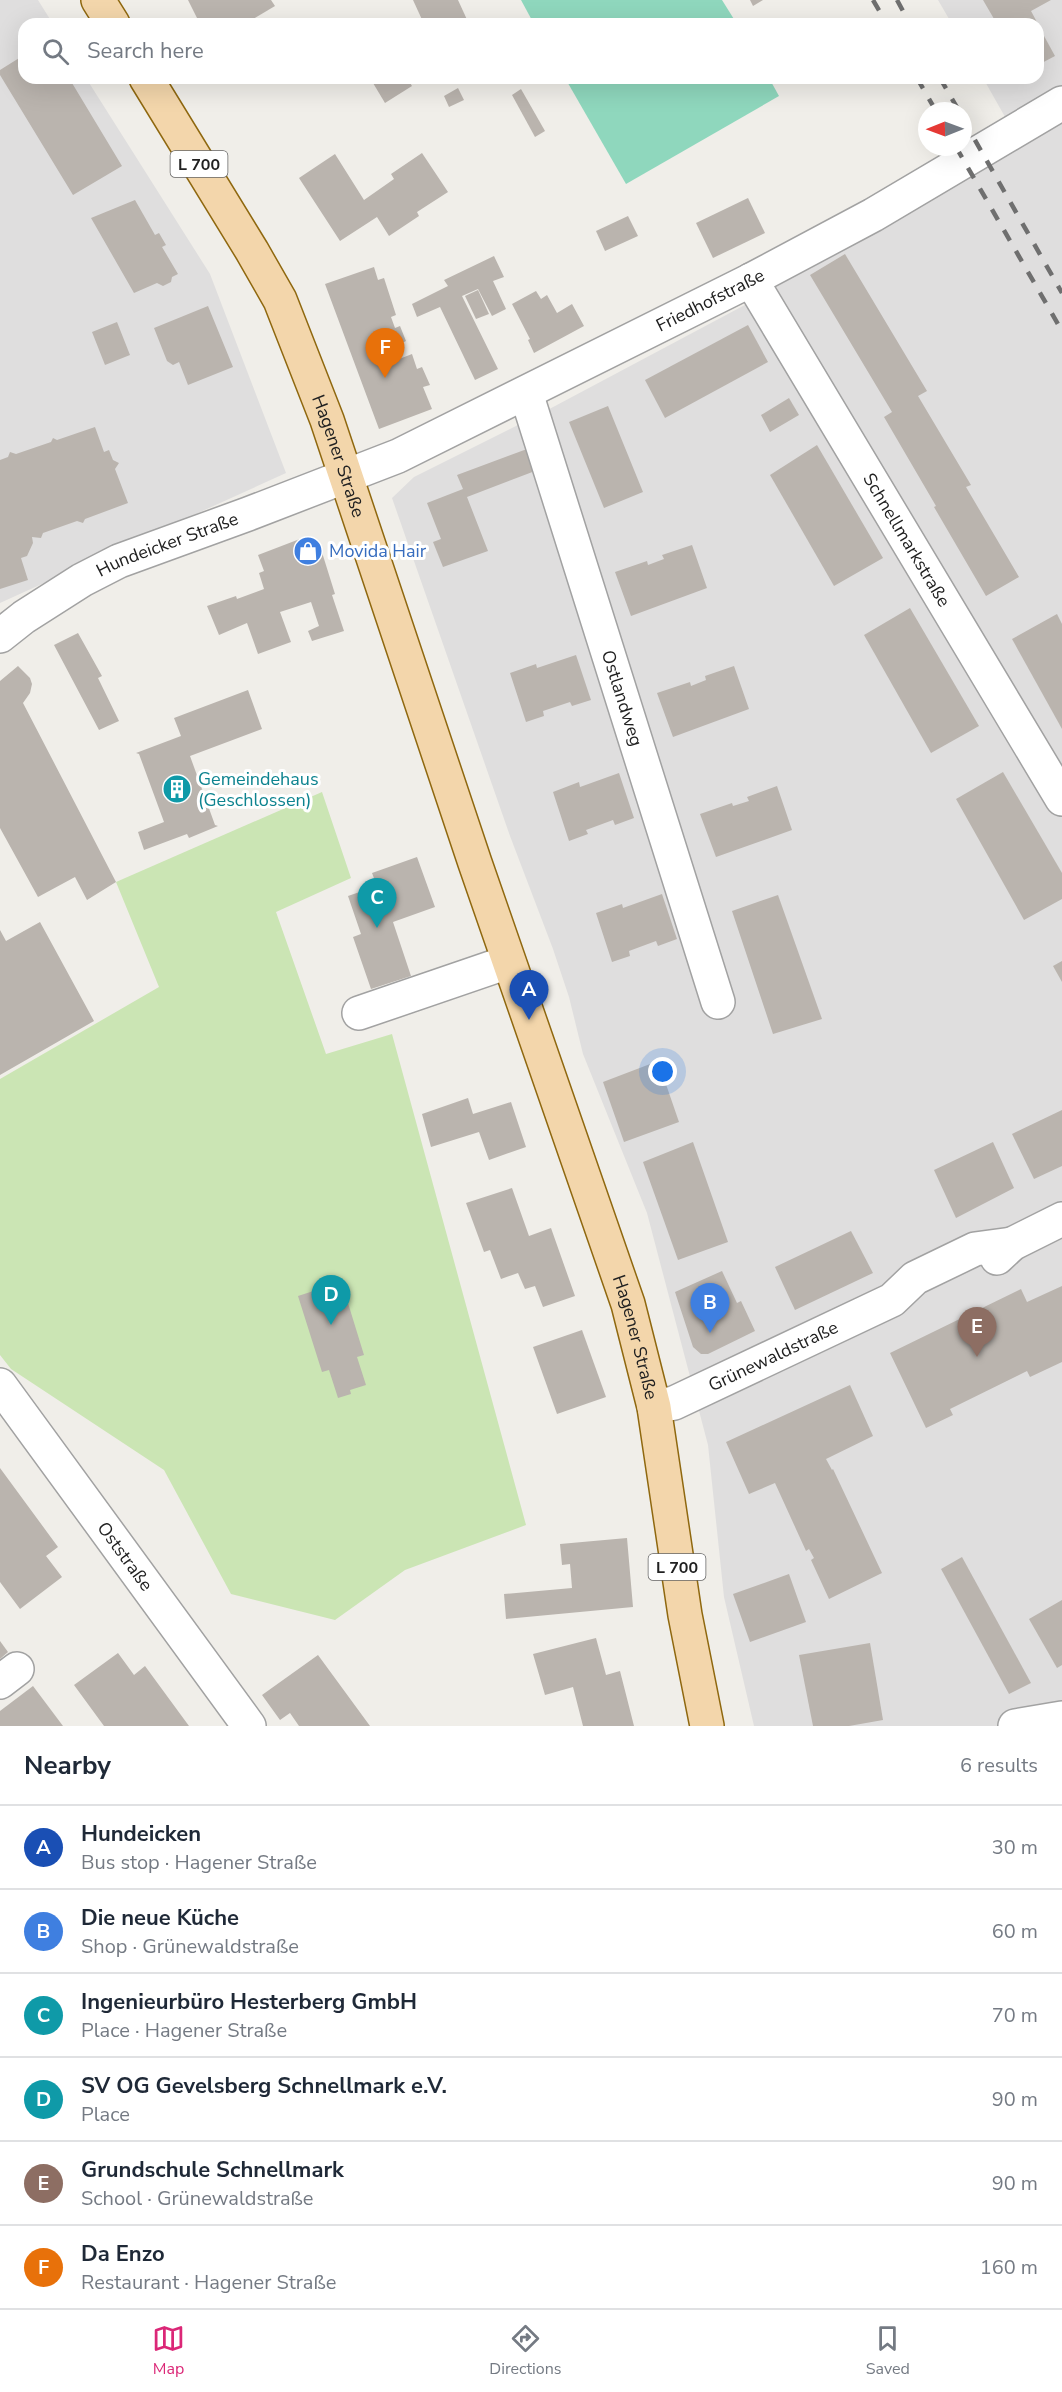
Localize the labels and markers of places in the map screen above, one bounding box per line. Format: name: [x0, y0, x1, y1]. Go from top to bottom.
pin: F: [366, 328, 404, 378]
shop icon: Movida Hair: [292, 535, 324, 567]
place label: Movida Hair: [329, 539, 427, 563]
place label: Gemeindehaus (Geschlossen): [198, 767, 319, 812]
building icon: Gemeindehaus (Geschlossen): [161, 773, 193, 805]
pin: C: [358, 878, 397, 928]
pin: A: [510, 970, 548, 1020]
pin: D: [312, 1276, 350, 1325]
pin: B: [690, 1284, 730, 1333]
pin: E: [958, 1308, 996, 1357]

